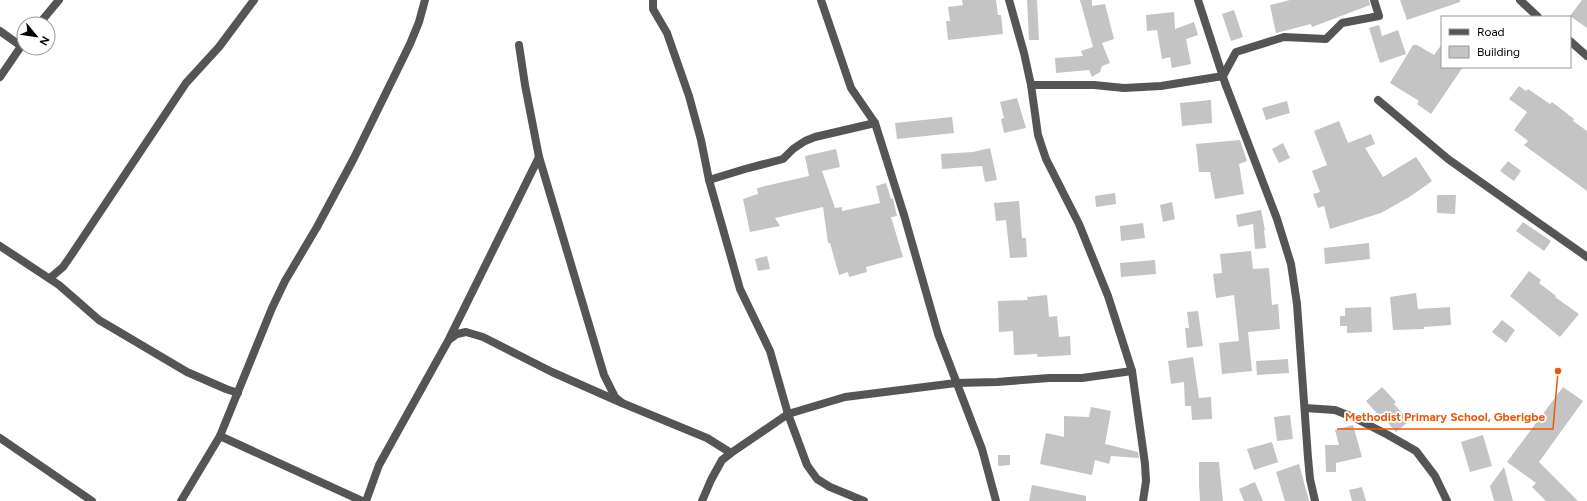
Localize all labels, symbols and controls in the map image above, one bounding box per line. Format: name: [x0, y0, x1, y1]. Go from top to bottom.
north arrow: [16, 16, 56, 56]
legend: [1441, 16, 1571, 68]
text: Road: [1477, 25, 1505, 39]
text: N: [37, 34, 52, 47]
text: Building: [1477, 45, 1520, 59]
callout: Methodist Primary School, Gberigbe: [1337, 405, 1553, 429]
text: Methodist Primary School, Gberigbe: [1345, 410, 1545, 424]

